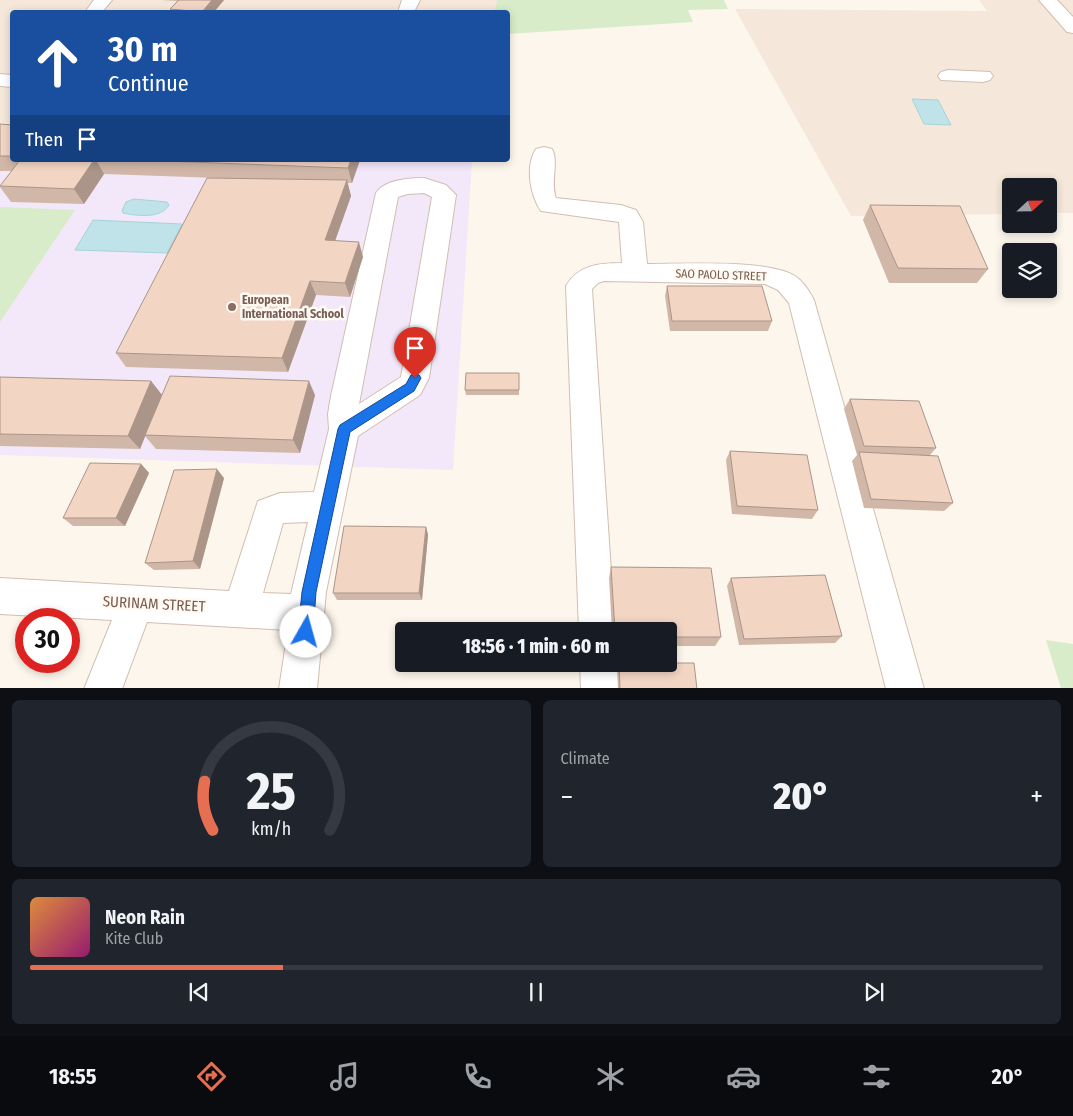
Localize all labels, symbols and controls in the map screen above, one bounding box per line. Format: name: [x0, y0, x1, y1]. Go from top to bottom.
text: 30 m: [108, 28, 178, 70]
icon: ahead: [25, 30, 90, 95]
text: Continue: [108, 70, 189, 97]
icon: arrive: [73, 125, 101, 153]
text: Then: [25, 128, 63, 151]
north arrow: [1002, 178, 1058, 232]
map controls: [1002, 178, 1057, 298]
button: layers: [1002, 243, 1057, 298]
street label: SAO PAOLO STREET: [675, 266, 767, 284]
place label: European International School: [242, 293, 344, 321]
marker: European International School: [226, 301, 238, 313]
pin: [394, 327, 436, 378]
icon: arrive: [401, 334, 429, 362]
street label: SURINAM STREET: [102, 592, 206, 616]
position arrow: [279, 605, 331, 657]
speed limit sign: 30: [15, 608, 80, 673]
text: 18:56 · 1 min · 60 m: [463, 635, 609, 658]
text: Climate: [561, 749, 610, 768]
text: 25: [245, 760, 296, 823]
text: 20°: [773, 773, 830, 819]
text: −: [561, 780, 573, 813]
text: +: [1030, 780, 1043, 813]
text: km/h: [251, 818, 291, 840]
text: Neon Rain: [105, 906, 185, 929]
text: Kite Club: [105, 929, 163, 948]
icon: previous: [185, 978, 213, 1006]
icon: pause: [522, 978, 550, 1006]
icon: next: [860, 978, 888, 1006]
icon: directions: [194, 1059, 229, 1094]
icon: music: [327, 1059, 362, 1094]
icon: phone: [460, 1059, 495, 1094]
icon: climate: [593, 1059, 628, 1094]
icon: car: [726, 1059, 761, 1094]
icon: filters: [859, 1059, 894, 1094]
text: 18:55: [49, 1063, 97, 1090]
text: 20°: [991, 1063, 1024, 1090]

